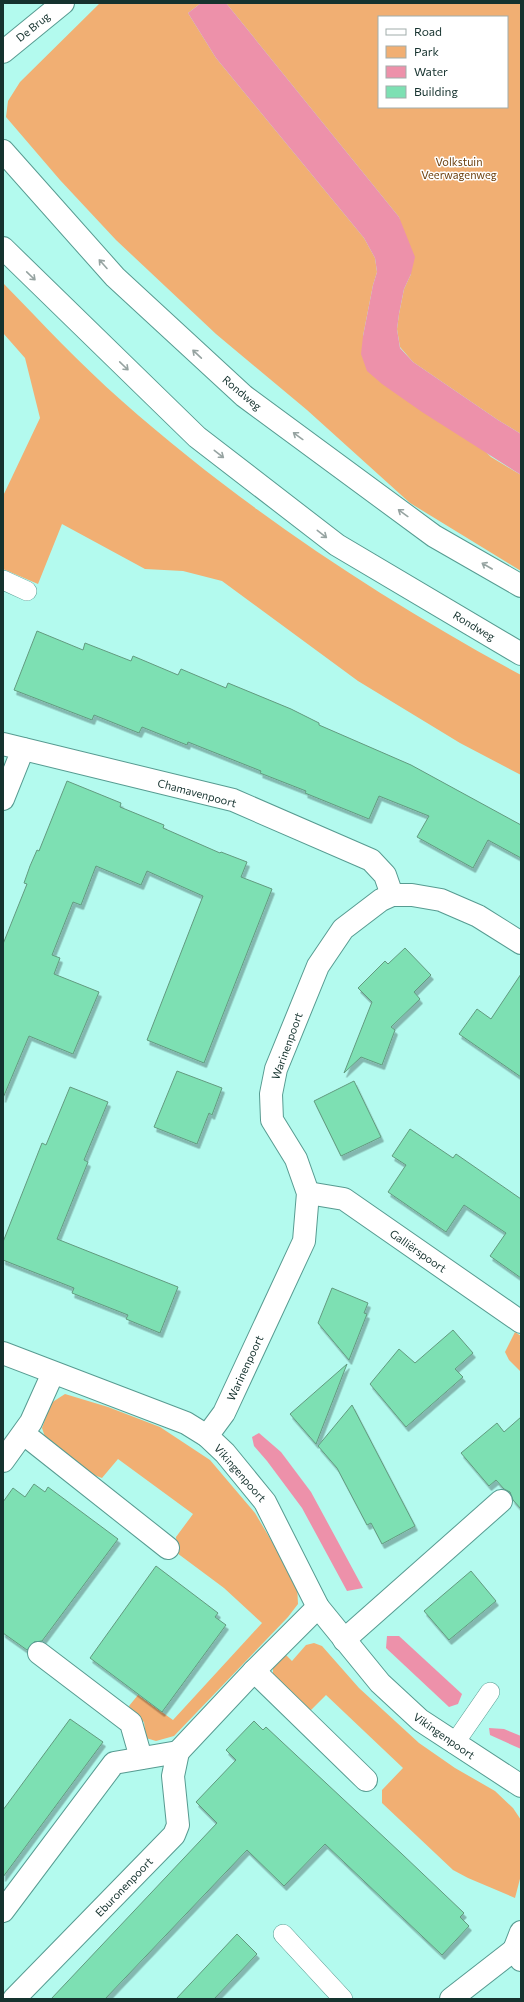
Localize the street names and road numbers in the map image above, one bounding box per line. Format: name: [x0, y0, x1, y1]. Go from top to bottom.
street label: De Brug: [13, 9, 52, 44]
street label: Rondweg: [220, 373, 264, 413]
street label: Rondweg: [451, 608, 498, 643]
street label: Chamavenpoort: [156, 776, 238, 809]
street label: Warinenpoort: [268, 1010, 305, 1081]
street label: Galliërspoort: [388, 1226, 449, 1275]
street label: Warinenpoort: [224, 1333, 266, 1403]
street label: Vikingenpoort: [212, 1441, 269, 1504]
street label: Vikingenpoort: [411, 1710, 478, 1762]
street label: Eburonenpoort: [92, 1854, 155, 1919]

